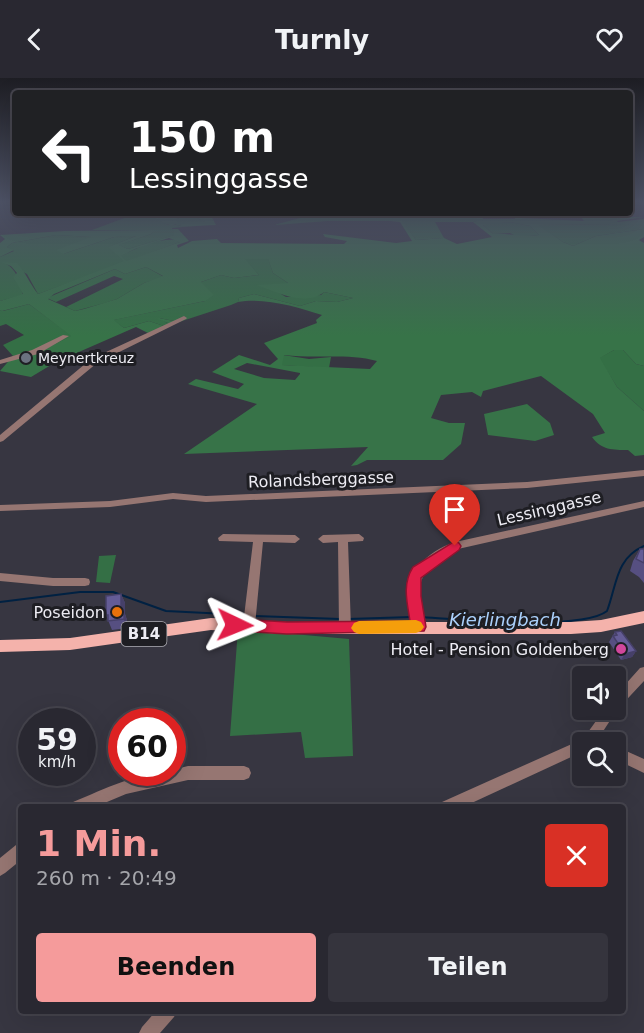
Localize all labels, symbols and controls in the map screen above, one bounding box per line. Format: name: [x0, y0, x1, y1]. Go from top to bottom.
icon: back: [18, 23, 51, 56]
icon: heart: [593, 23, 626, 56]
text: Turnly: [275, 24, 369, 55]
text: 150 m: [129, 113, 275, 162]
icon: left: [30, 114, 108, 192]
text: Lessinggasse: [129, 163, 309, 194]
place label: Meynertkreuz: [38, 350, 134, 366]
marker: Meynertkreuz: [19, 351, 33, 365]
street label: Rolandsberggasse: [248, 467, 394, 492]
pin: [429, 484, 480, 546]
street label: Lessinggasse: [495, 487, 603, 530]
icon: arrive: [438, 493, 471, 526]
position arrow: [203, 593, 267, 657]
place label: Poseidon: [33, 603, 105, 622]
marker: Poseidon: [110, 605, 124, 619]
water label: Kierlingbach: [449, 609, 561, 630]
road number: B14: [122, 622, 166, 646]
place label: Hotel - Pension Goldenberg: [391, 640, 609, 659]
marker: Hotel - Pension Goldenberg: [614, 642, 628, 656]
map controls: [572, 666, 626, 786]
button: sound: [572, 666, 626, 720]
speed limit sign: 60: [108, 708, 186, 786]
text: 59: [36, 722, 78, 757]
button: search: [572, 732, 626, 786]
text: km/h: [38, 753, 76, 771]
text: 1 Min.: [36, 823, 161, 864]
button: close: [545, 824, 608, 887]
text: 260 m · 20:49: [36, 866, 177, 890]
button: Beenden: [36, 933, 316, 1002]
button: Teilen: [328, 933, 608, 1002]

